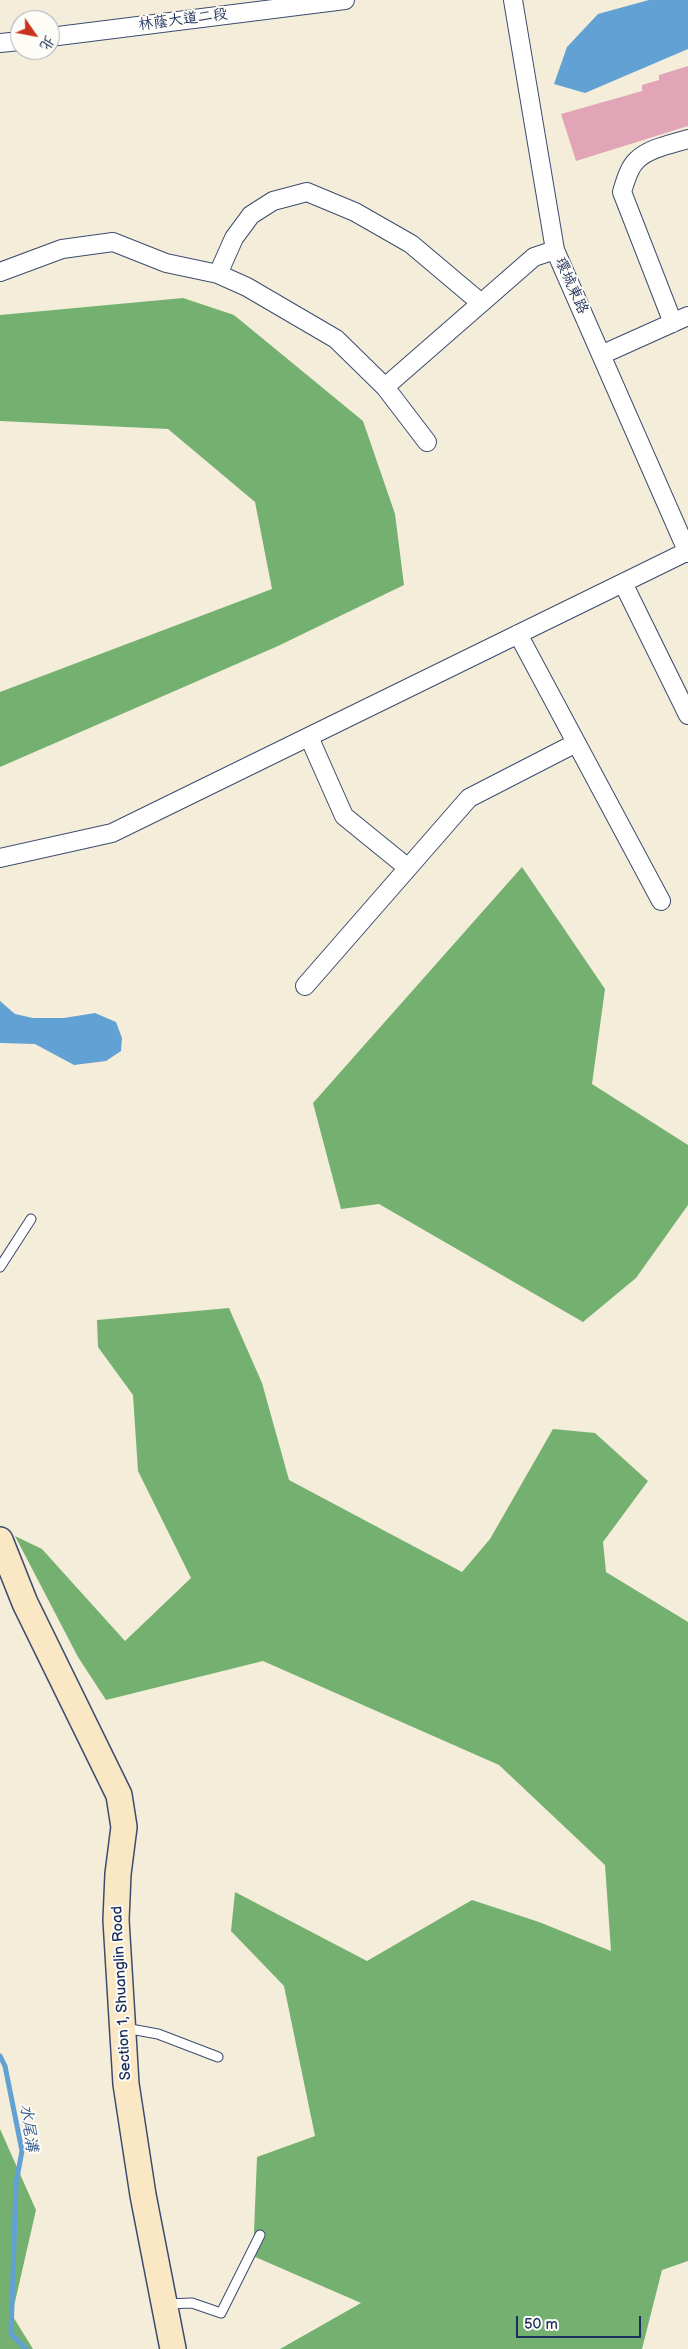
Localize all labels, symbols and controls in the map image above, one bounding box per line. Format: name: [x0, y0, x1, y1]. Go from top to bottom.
street label: 林蔭大道二段: [137, 6, 229, 34]
north arrow: [10, 10, 60, 60]
text: 北: [36, 32, 58, 53]
street label: 環城東路: [551, 255, 591, 317]
street label: Section 1, Shuanglin Road: [108, 1905, 136, 2081]
water label: 水尾溝: [15, 2103, 41, 2153]
scale bar: [518, 2306, 643, 2338]
text: 50 m: [524, 2315, 558, 2334]

